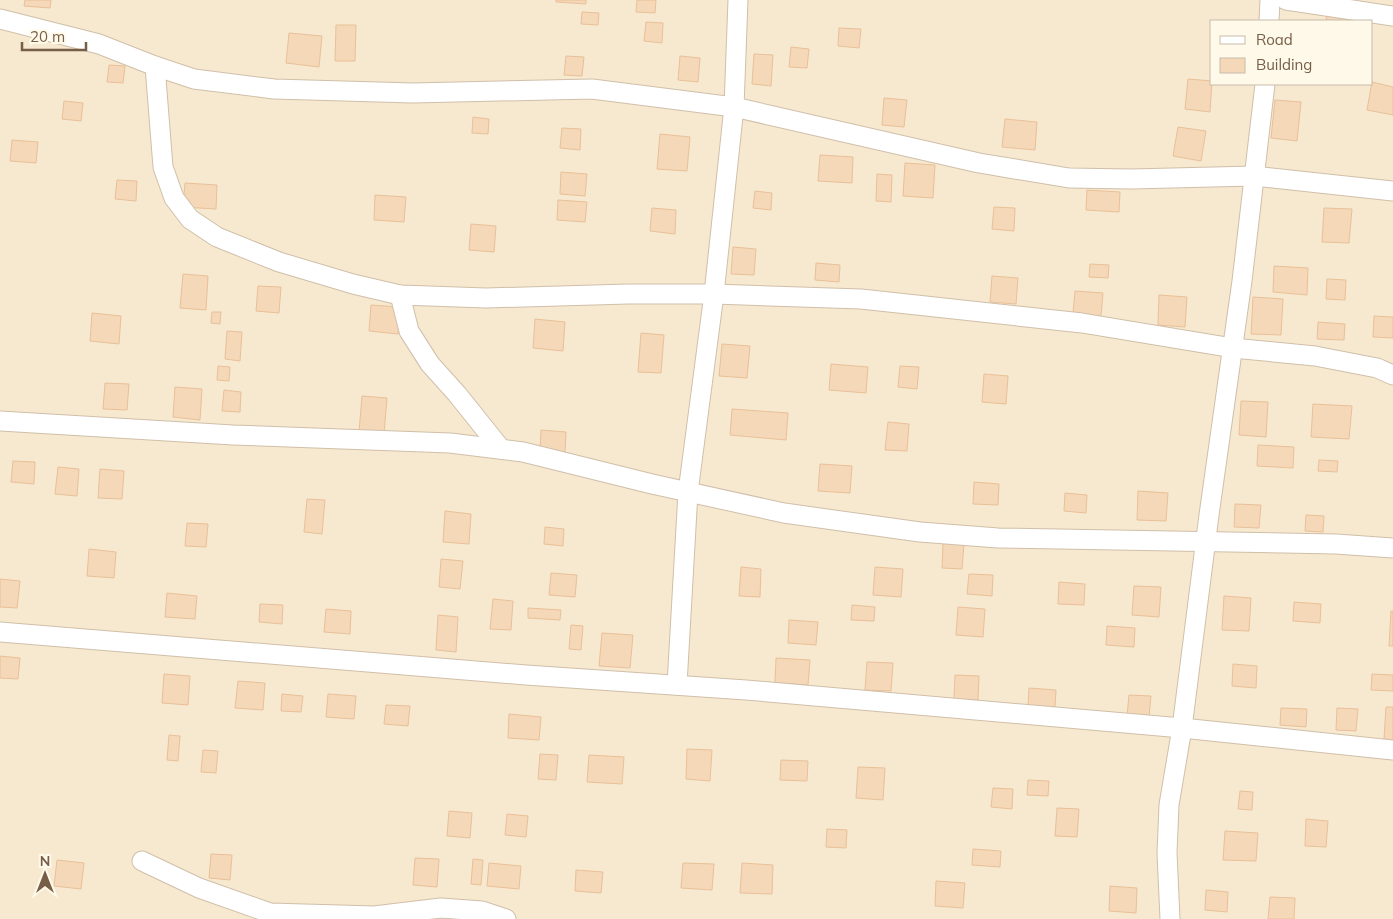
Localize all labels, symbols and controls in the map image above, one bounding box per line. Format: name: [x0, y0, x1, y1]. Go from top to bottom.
scale bar: [22, 20, 86, 52]
legend: [1210, 20, 1373, 85]
text: 20 m: [30, 27, 65, 46]
text: Road: [1256, 30, 1293, 49]
text: Building: [1256, 55, 1312, 74]
north arrow: [20, 849, 70, 899]
text: N: [40, 852, 50, 870]

